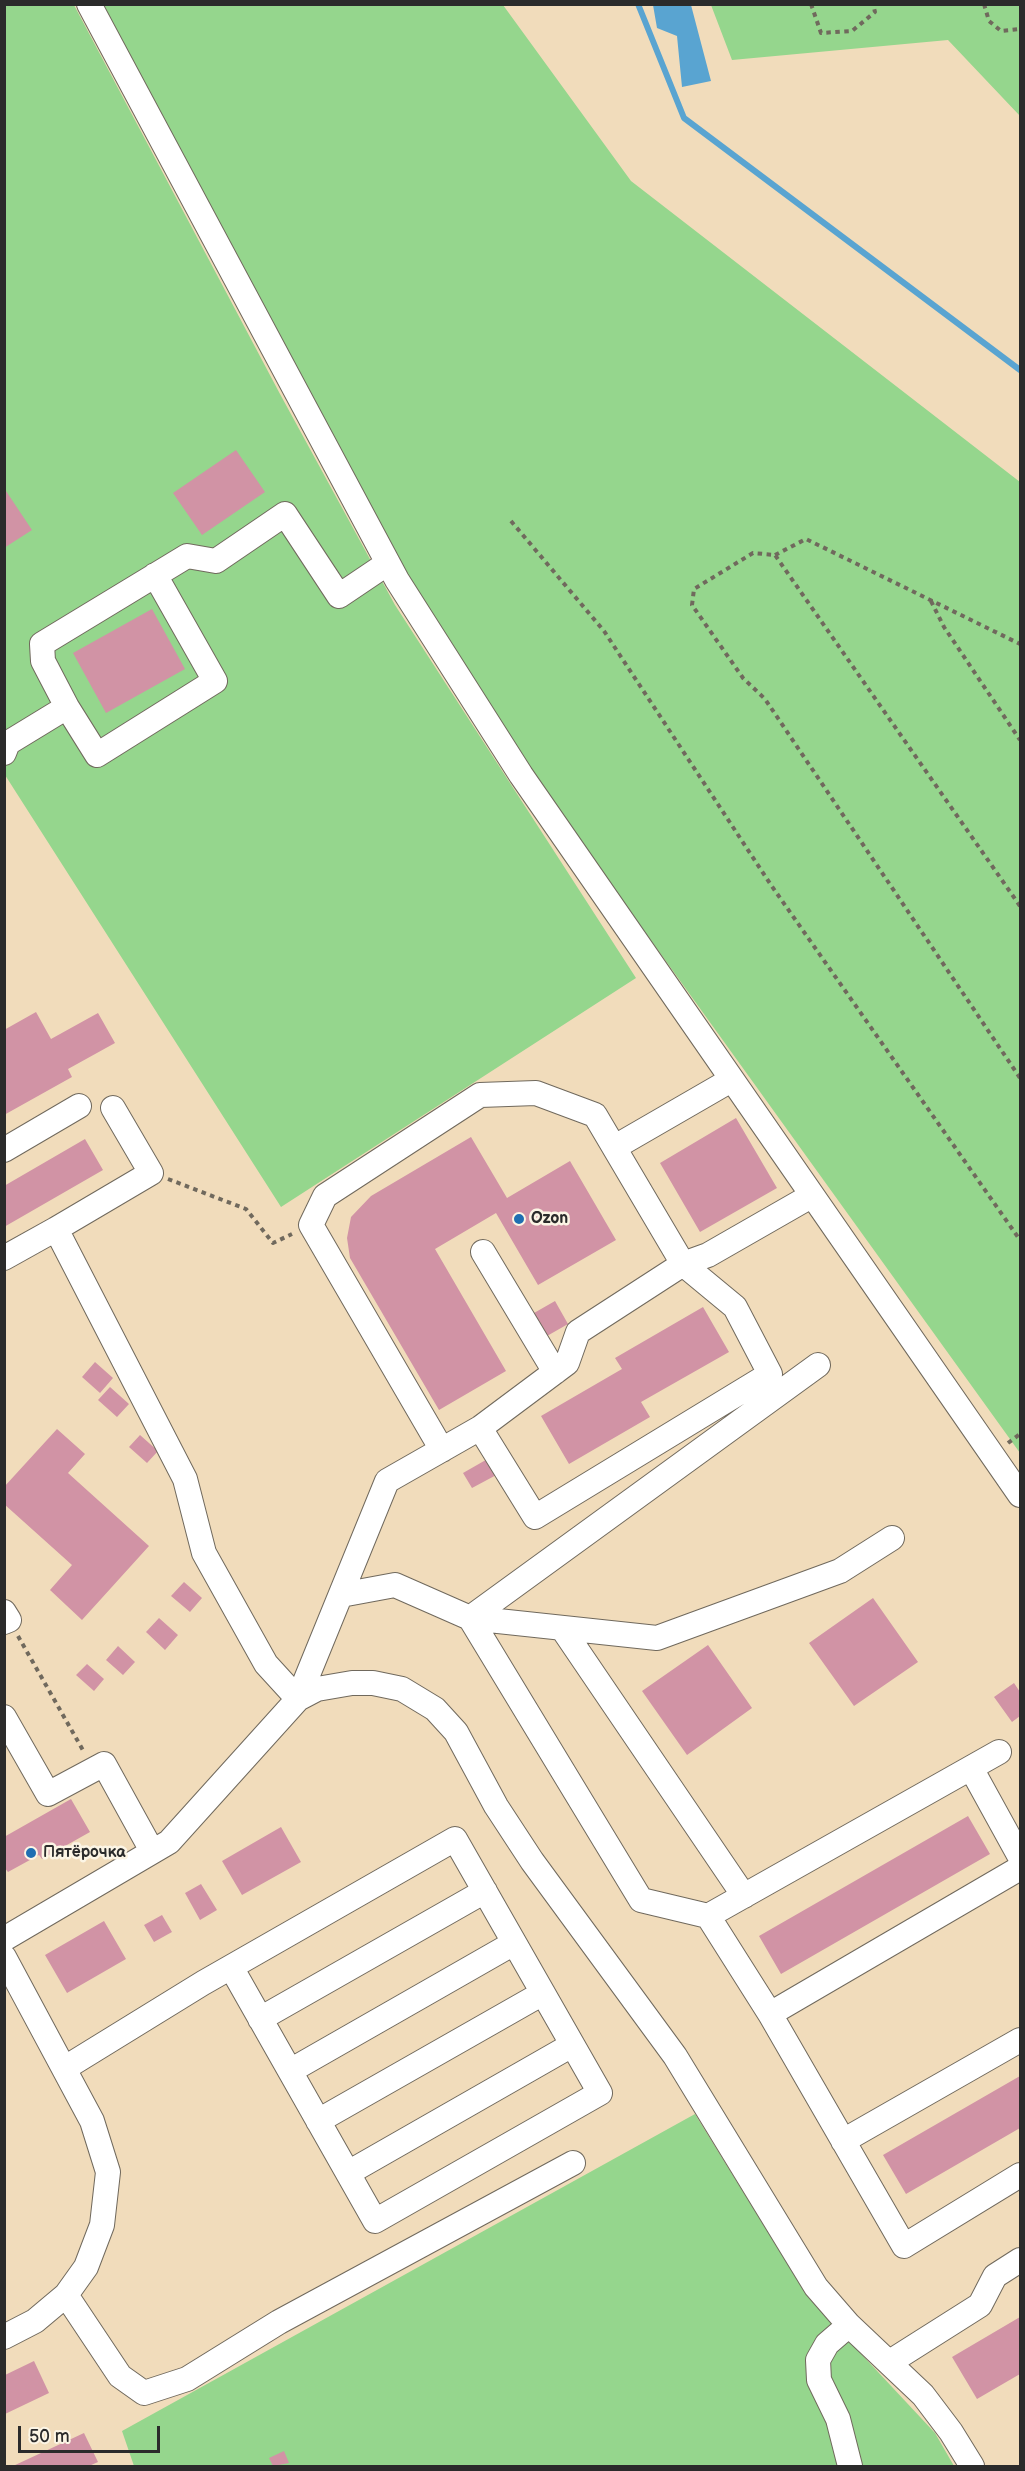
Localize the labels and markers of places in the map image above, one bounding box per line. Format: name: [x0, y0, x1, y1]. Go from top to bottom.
place label: Ozon: [531, 1209, 568, 1229]
marker: Ozon: [512, 1212, 526, 1226]
place label: Пятёрочка: [43, 1843, 125, 1863]
marker: Пятёрочка: [24, 1846, 38, 1860]

